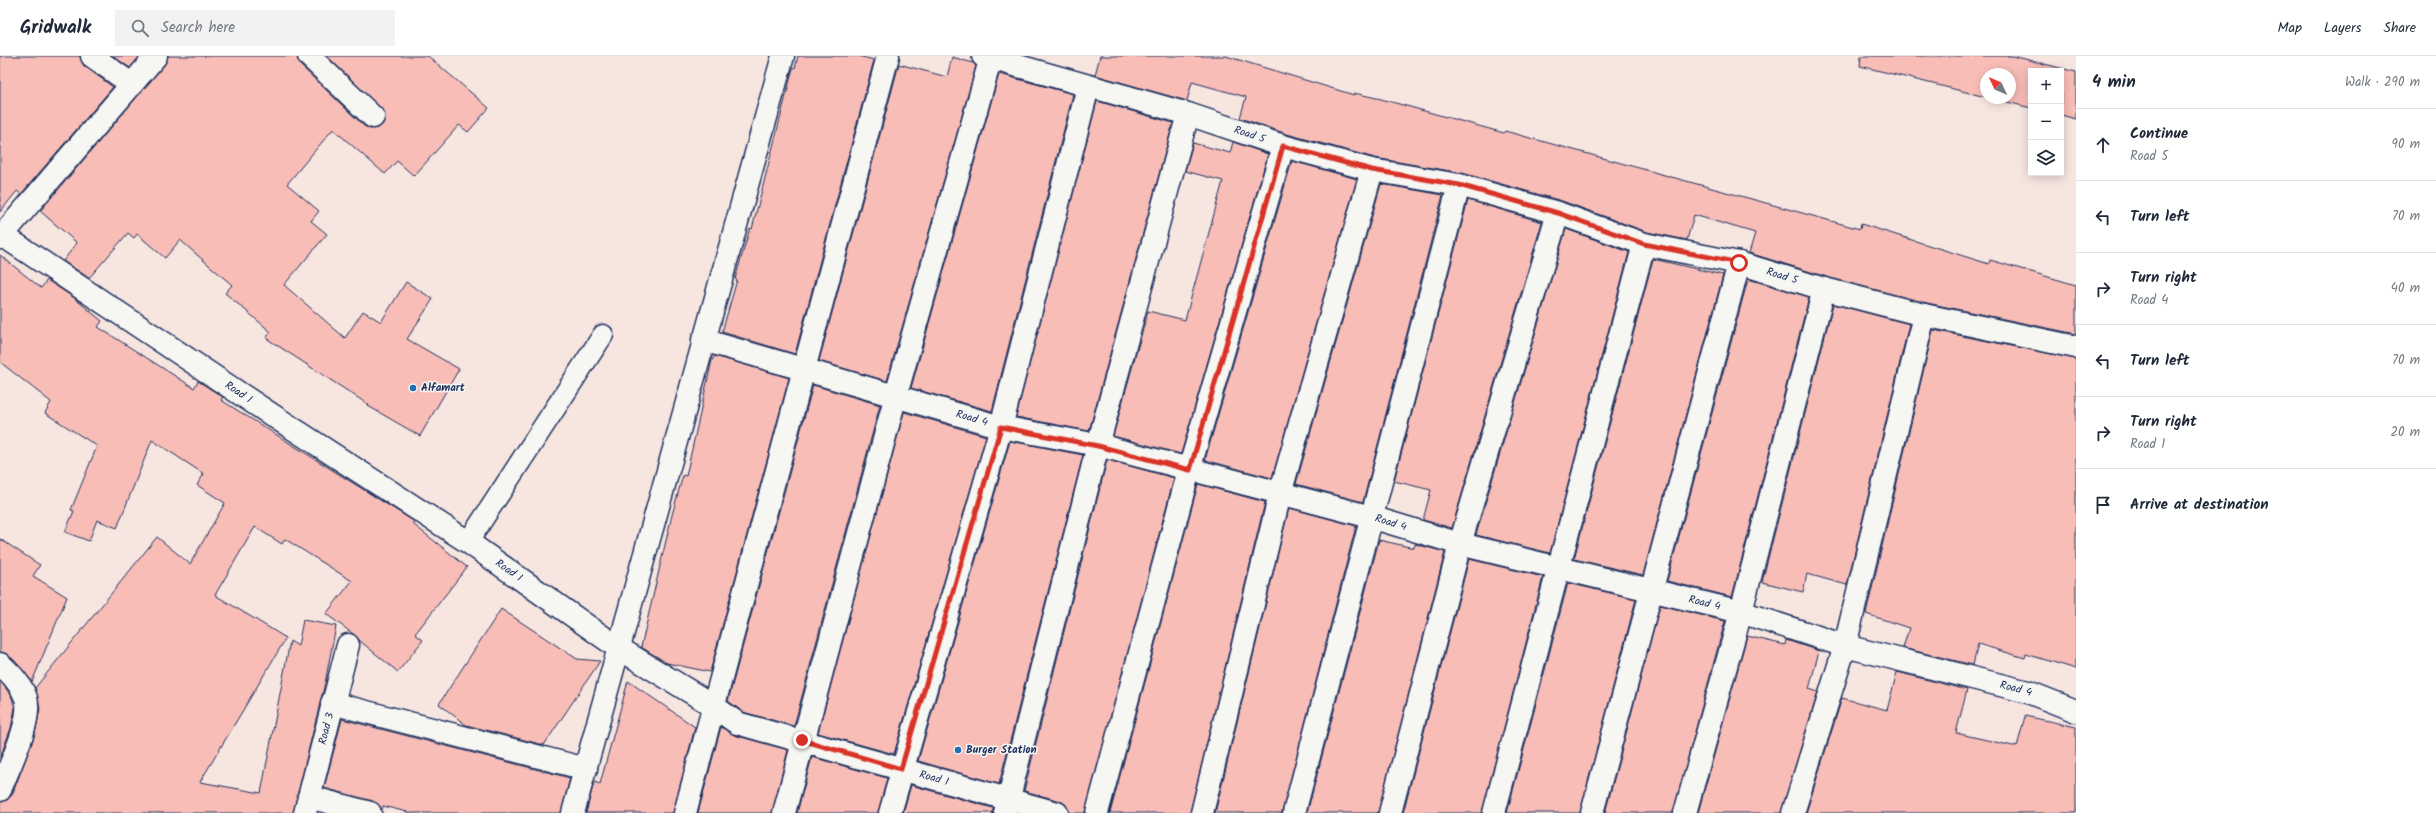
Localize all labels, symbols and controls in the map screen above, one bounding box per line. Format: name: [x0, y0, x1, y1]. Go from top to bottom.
search box: [115, 10, 395, 46]
text: Gridwalk: [20, 13, 91, 43]
text: Search here: [161, 16, 235, 40]
icon: search: [129, 17, 151, 39]
text: Map: [2278, 17, 2302, 39]
text: Layers: [2324, 17, 2362, 39]
text: Share: [2384, 17, 2416, 39]
north arrow: [1980, 68, 2016, 104]
map controls: [2028, 68, 2064, 176]
button: +: [2028, 68, 2064, 104]
text: 4 min: [2092, 69, 2136, 96]
text: Walk · 290 m: [2345, 72, 2420, 93]
button: −: [2028, 104, 2064, 140]
street label: Road 5: [1231, 121, 1269, 149]
text: Continue: [2130, 122, 2188, 146]
icon: ahead: [2092, 134, 2114, 156]
text: 90 m: [2392, 134, 2420, 155]
button: layers: [2028, 140, 2064, 176]
text: Road 5: [2130, 146, 2168, 167]
text: Turn left: [2130, 205, 2190, 229]
icon: left: [2092, 206, 2114, 228]
text: 70 m: [2392, 206, 2420, 227]
route start: [1730, 254, 1748, 272]
street label: Road 5: [1764, 263, 1801, 290]
text: Turn right: [2130, 266, 2197, 290]
icon: right: [2092, 278, 2114, 300]
text: 40 m: [2391, 278, 2420, 299]
text: Road 4: [2130, 290, 2168, 311]
text: Turn left: [2130, 349, 2190, 373]
icon: left: [2092, 350, 2114, 372]
text: 70 m: [2392, 350, 2420, 371]
street label: Road 1: [221, 377, 256, 408]
place label: Alfamart: [421, 379, 466, 397]
marker: Alfamart: [408, 383, 418, 393]
street label: Road 4: [954, 405, 990, 432]
text: Turn right: [2130, 410, 2197, 434]
icon: right: [2092, 422, 2114, 444]
text: 20 m: [2390, 422, 2420, 443]
text: Road 1: [2130, 434, 2165, 455]
text: Arrive at destination: [2130, 493, 2269, 517]
icon: arrive: [2092, 494, 2114, 516]
street label: Road 4: [1372, 510, 1409, 536]
street label: Road 1: [491, 555, 526, 587]
street label: Road 4: [1687, 591, 1722, 616]
street label: Road 4: [1998, 676, 2035, 702]
street label: Road 3: [314, 711, 339, 747]
route end: [793, 731, 811, 749]
place label: Burger Station: [966, 741, 1037, 759]
marker: Burger Station: [953, 745, 963, 755]
street label: Road 1: [917, 766, 951, 791]

